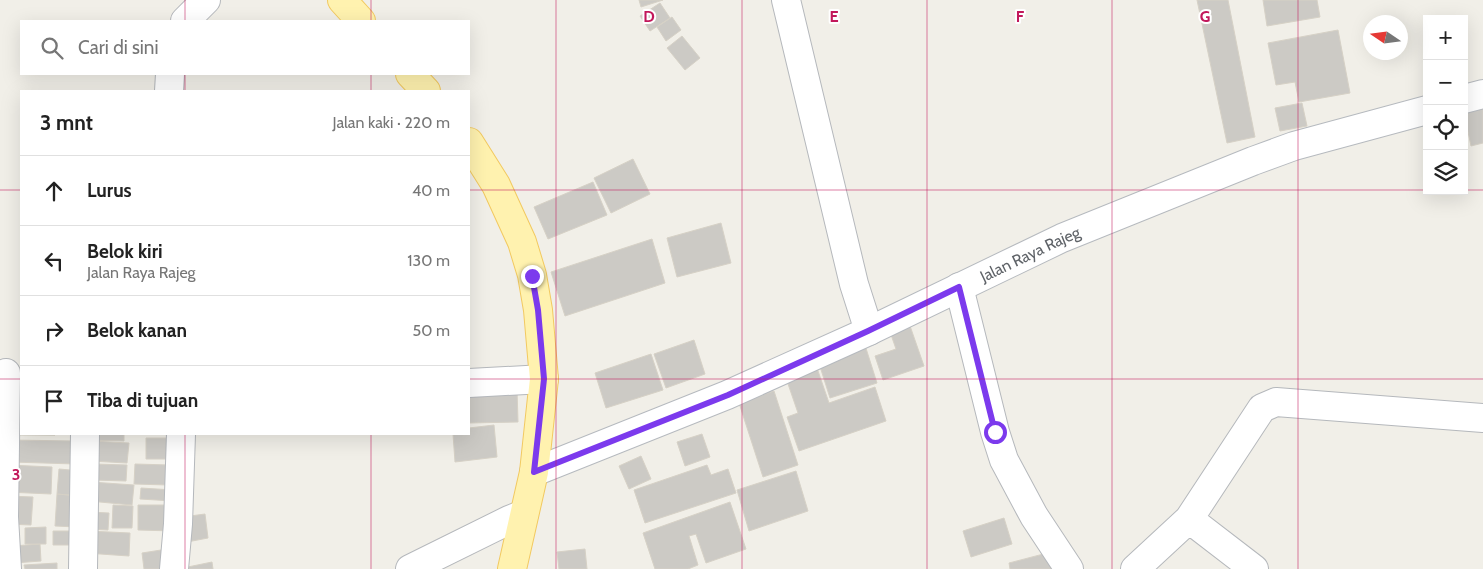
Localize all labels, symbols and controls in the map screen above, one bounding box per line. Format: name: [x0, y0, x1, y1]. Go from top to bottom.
text: D: [643, 7, 655, 26]
text: E: [829, 7, 839, 26]
text: F: [1016, 7, 1025, 26]
text: G: [1200, 7, 1210, 26]
north arrow: [1363, 15, 1408, 60]
map controls: [1423, 15, 1468, 195]
button: +: [1423, 15, 1468, 60]
search box: [20, 20, 470, 75]
icon: search: [38, 34, 66, 62]
text: Cari di sini: [78, 36, 159, 59]
button: −: [1423, 60, 1468, 105]
button: locate: [1423, 105, 1468, 150]
text: 3 mnt: [40, 110, 93, 135]
text: Jalan kaki · 220 m: [332, 113, 450, 132]
button: layers: [1423, 150, 1468, 195]
icon: ahead: [40, 177, 68, 205]
text: Lurus: [87, 179, 132, 202]
text: 40 m: [412, 181, 450, 200]
street label: Jalan Raya Rajeg: [976, 222, 1084, 287]
text: Belok kiri: [87, 240, 163, 263]
icon: left: [40, 247, 68, 275]
text: 130 m: [407, 251, 450, 270]
text: Jalan Raya Rajeg: [87, 263, 196, 282]
route end: [521, 265, 544, 288]
icon: right: [40, 317, 68, 345]
text: Belok kanan: [87, 319, 187, 342]
text: 50 m: [413, 321, 450, 340]
icon: arrive: [40, 387, 68, 415]
text: Tiba di tujuan: [87, 389, 198, 412]
route start: [984, 421, 1007, 444]
text: 3: [12, 465, 20, 484]

